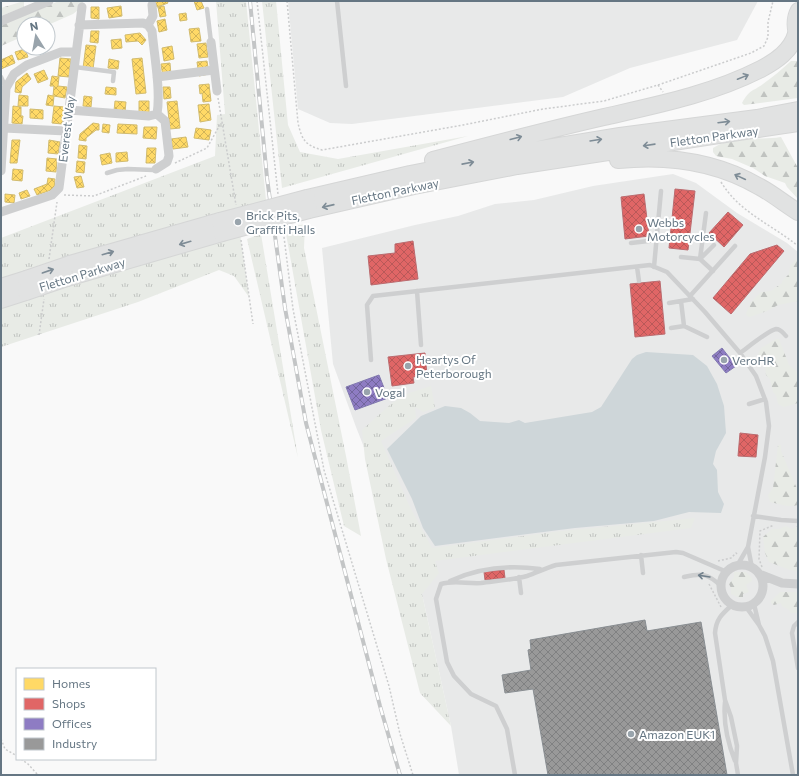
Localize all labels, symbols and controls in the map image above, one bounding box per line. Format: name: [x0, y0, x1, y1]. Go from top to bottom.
north arrow: [16, 16, 56, 56]
text: N: [29, 19, 39, 33]
one-way arrow: [736, 72, 748, 80]
street label: Everest Way: [55, 95, 77, 163]
one-way arrow: [718, 118, 731, 125]
street label: Fletton Parkway: [669, 123, 759, 149]
one-way arrow: [509, 134, 522, 141]
one-way arrow: [589, 136, 602, 144]
one-way arrow: [643, 141, 656, 149]
one-way arrow: [461, 158, 474, 166]
one-way arrow: [735, 173, 747, 181]
street label: Fletton Parkway: [350, 175, 440, 207]
one-way arrow: [322, 202, 335, 210]
place label: Brick Pits, Graffiti Halls: [246, 208, 315, 236]
place label: Webbs Motorcycles: [647, 215, 715, 243]
marker: Brick Pits, Graffiti Halls: [233, 217, 243, 227]
marker: Webbs Motorcycles: [634, 224, 644, 234]
one-way arrow: [179, 240, 192, 247]
one-way arrow: [101, 249, 114, 256]
street label: Fletton Parkway: [37, 254, 127, 294]
one-way arrow: [42, 267, 55, 274]
place label: Heartys Of Peterborough: [416, 352, 492, 380]
place label: VeroHR: [732, 353, 775, 367]
marker: VeroHR: [719, 355, 729, 365]
marker: Heartys Of Peterborough: [403, 361, 413, 371]
place label: Vogal: [375, 385, 405, 399]
marker: Vogal: [362, 387, 372, 397]
one-way arrow: [698, 572, 711, 580]
legend: [16, 668, 156, 760]
text: Homes: [52, 676, 90, 690]
text: Shops: [52, 696, 86, 710]
text: Offices: [52, 716, 92, 730]
place label: Amazon EUK1: [639, 727, 715, 741]
marker: Amazon EUK1: [626, 729, 636, 739]
text: Industry: [52, 736, 97, 750]

